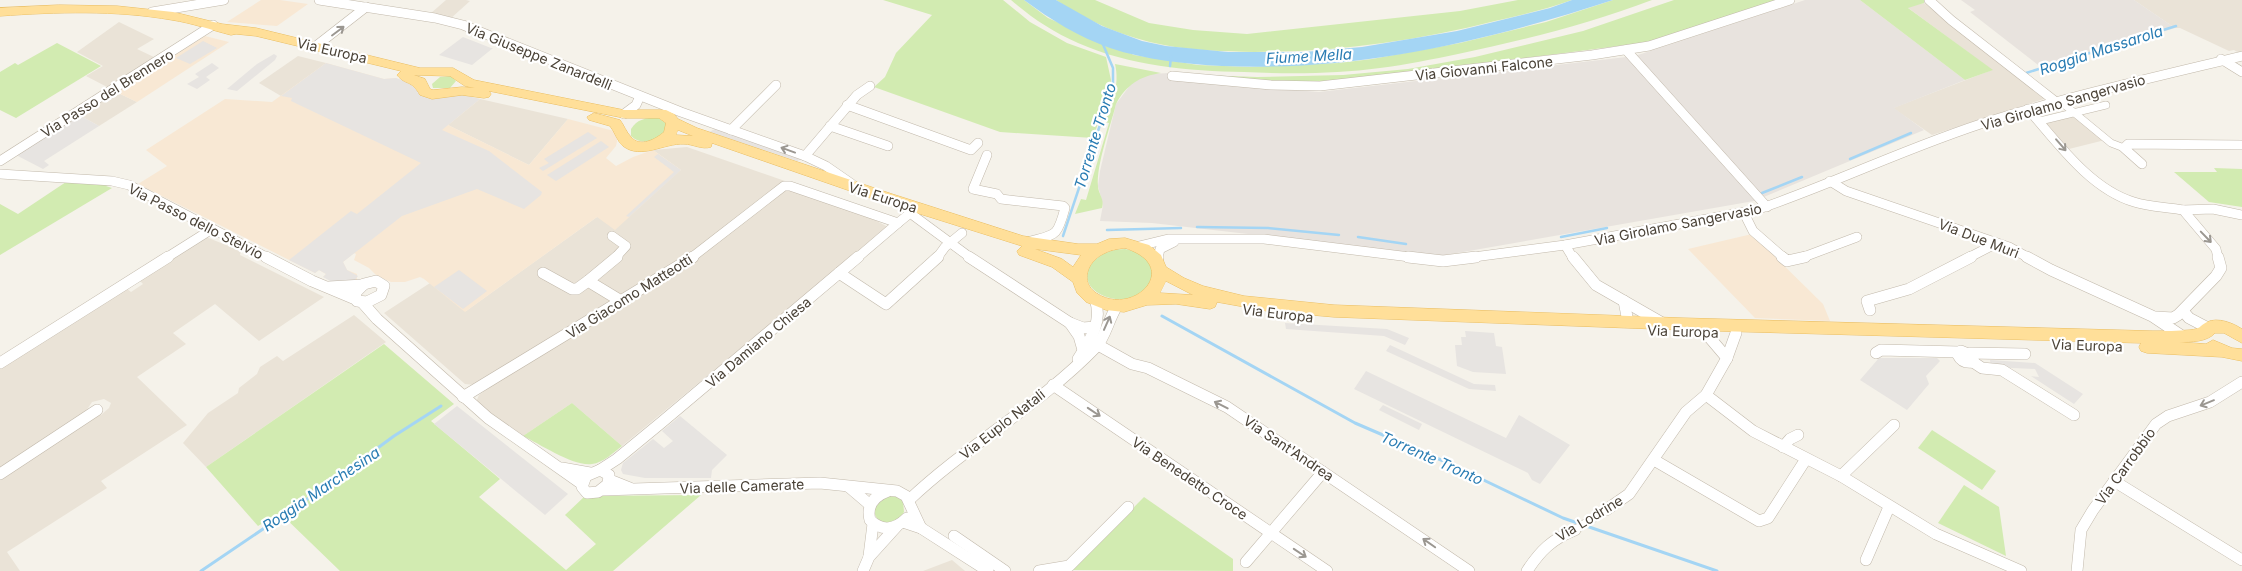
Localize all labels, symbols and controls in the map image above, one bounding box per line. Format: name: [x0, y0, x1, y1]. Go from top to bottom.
street label: Via Giuseppe Zanardelli: [463, 19, 615, 93]
water label: Roggia Massarola: [2037, 21, 2165, 79]
one-way arrow: [331, 26, 345, 36]
street label: Via Europa: [295, 34, 369, 66]
water label: Fiume Mella: [1266, 44, 1352, 68]
street label: Via Passo del Brennero: [37, 45, 177, 141]
street label: Via Giovanni Falcone: [1414, 52, 1554, 84]
street label: Via Girolamo Sangervasio: [1979, 70, 2147, 134]
water label: Torrente Tronto: [1070, 81, 1120, 191]
one-way arrow: [2055, 138, 2066, 151]
one-way arrow: [780, 145, 796, 154]
street label: Via Europa: [846, 178, 920, 216]
street label: Via Passo dello Stelvio: [126, 180, 266, 262]
street label: Via Girolamo Sangervasio: [1593, 199, 1763, 249]
street label: Via Due Muri: [1936, 215, 2022, 261]
one-way arrow: [2200, 231, 2212, 243]
street label: Via Giacomo Matteotti: [563, 250, 695, 342]
street label: Via Damiano Chiesa: [702, 293, 814, 391]
street label: Via Europa: [1241, 300, 1315, 326]
one-way arrow: [1103, 316, 1113, 331]
street label: Via Europa: [1647, 321, 1719, 341]
street label: Via Europa: [2051, 335, 2123, 355]
street label: Via Euplo Natali: [956, 385, 1048, 463]
one-way arrow: [2200, 398, 2215, 408]
one-way arrow: [1214, 400, 1229, 409]
one-way arrow: [1087, 407, 1101, 417]
street label: Via Sant'Andrea: [1241, 411, 1337, 485]
street label: Via Carrobbio: [2091, 424, 2159, 508]
water label: Torrente Tronto: [1378, 427, 1486, 489]
street label: Via Benedetto Croce: [1129, 433, 1251, 523]
water label: Roggia Marchesina: [259, 443, 383, 535]
street label: Via delle Camerate: [679, 475, 805, 497]
street label: Via Lodrine: [1552, 491, 1626, 545]
one-way arrow: [1422, 538, 1436, 548]
one-way arrow: [1293, 548, 1307, 558]

